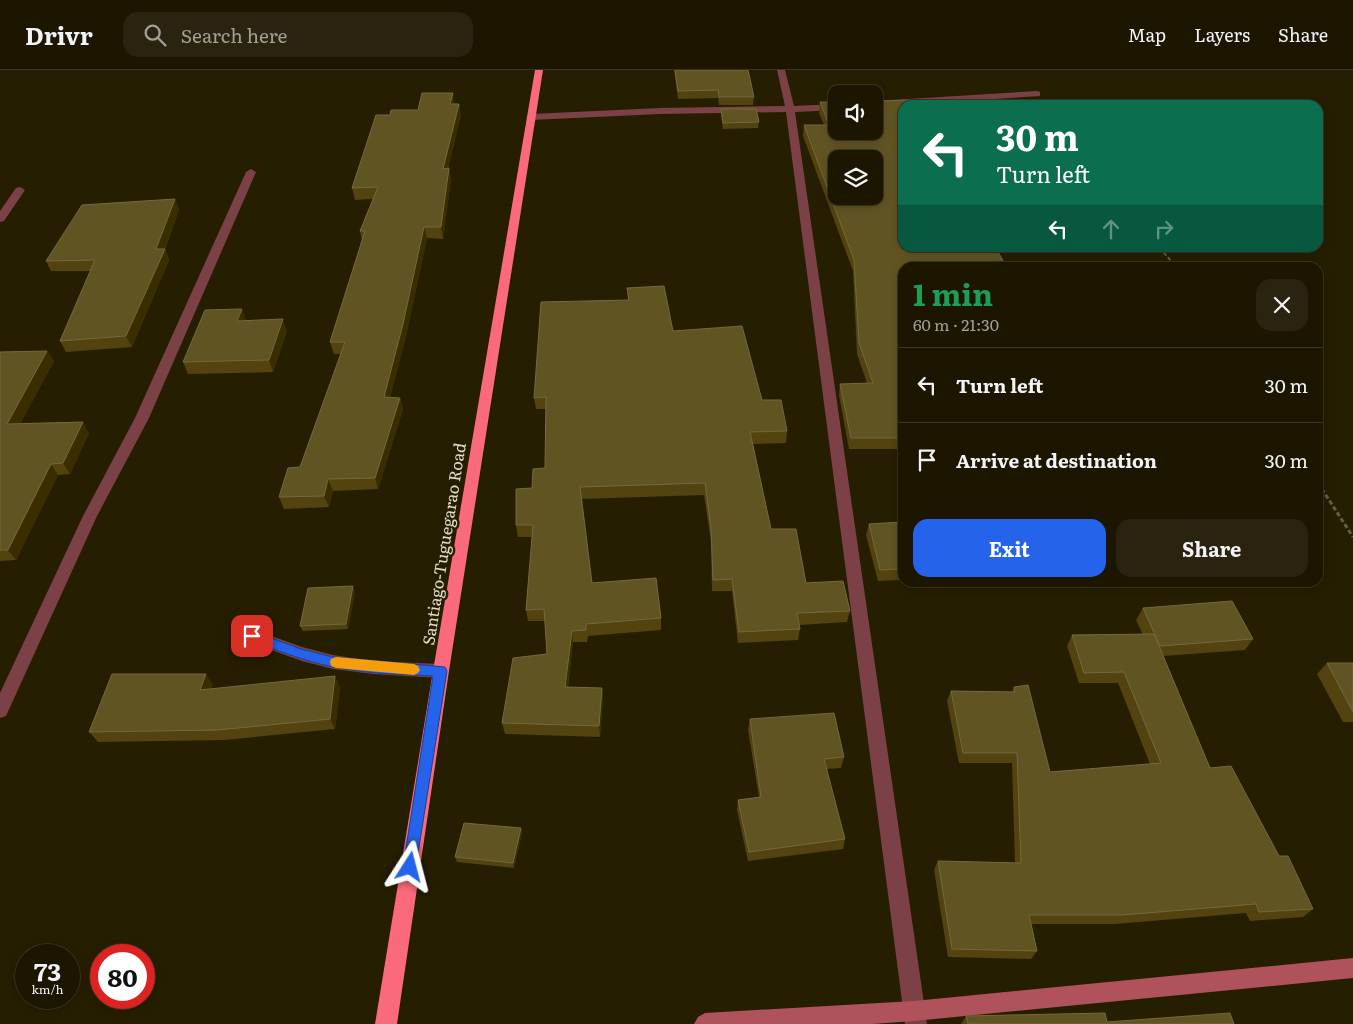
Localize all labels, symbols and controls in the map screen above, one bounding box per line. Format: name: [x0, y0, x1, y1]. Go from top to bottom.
search box: [123, 12, 473, 57]
text: Drivr: [25, 17, 93, 52]
icon: search: [141, 21, 169, 49]
text: Search here: [181, 21, 287, 49]
text: Map: [1128, 21, 1166, 48]
text: Layers: [1194, 21, 1250, 48]
text: Share: [1278, 21, 1328, 48]
map controls: [828, 85, 883, 205]
button: sound: [828, 85, 883, 140]
text: 30 m: [996, 110, 1079, 162]
icon: left: [913, 120, 978, 185]
button: layers: [828, 150, 883, 205]
text: Turn left: [996, 157, 1090, 190]
icon: left: [1044, 215, 1072, 243]
icon: ahead: [1097, 215, 1125, 243]
icon: right: [1150, 215, 1178, 243]
text: 1 min: [913, 271, 993, 315]
button: close: [1256, 279, 1308, 331]
text: 60 m · 21:30: [913, 312, 999, 336]
icon: left: [913, 371, 941, 399]
text: Turn left: [956, 371, 1043, 399]
text: 30 m: [1264, 371, 1308, 399]
street label: Santiago-Tuguegarao Road: [415, 441, 471, 647]
icon: arrive: [913, 446, 941, 474]
text: Arrive at destination: [956, 446, 1157, 474]
text: 30 m: [1264, 446, 1308, 474]
button: Exit: [913, 519, 1106, 577]
button: Share: [1116, 519, 1308, 577]
pin: [231, 615, 273, 657]
icon: arrive: [238, 622, 266, 650]
position arrow: [383, 840, 435, 892]
speed limit sign: 80: [90, 944, 155, 1009]
text: 73: [34, 952, 61, 989]
text: km/h: [32, 980, 63, 998]

